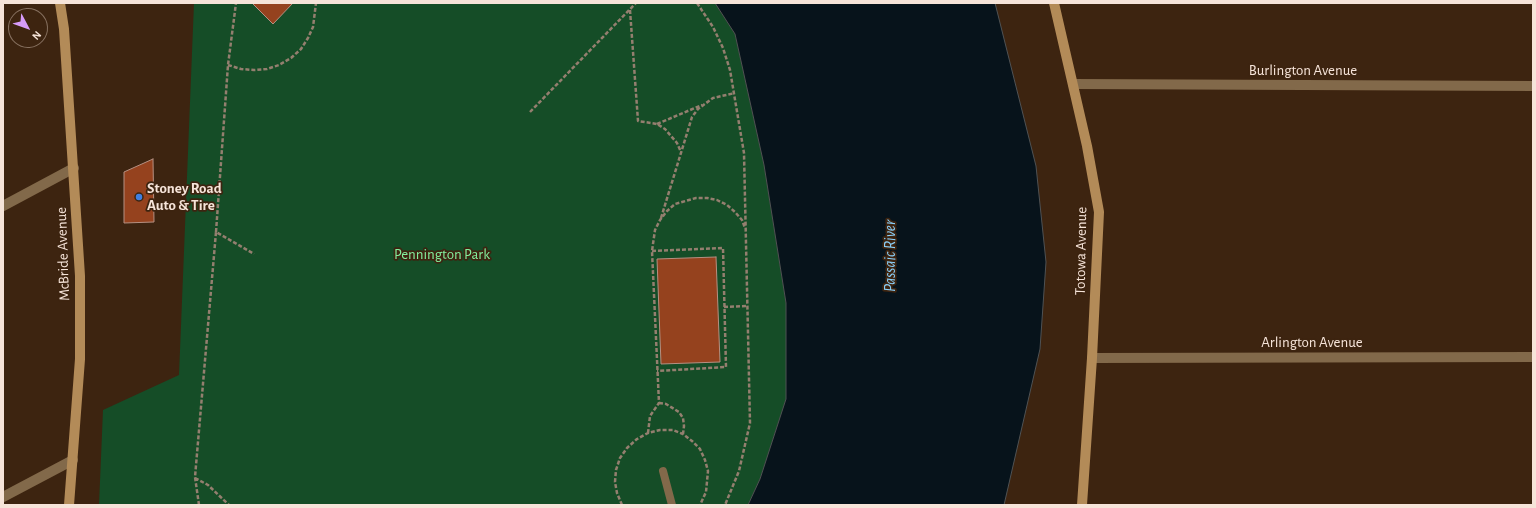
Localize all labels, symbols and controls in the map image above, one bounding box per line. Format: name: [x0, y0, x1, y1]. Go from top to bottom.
north arrow: [8, 8, 48, 48]
text: N: [30, 29, 43, 42]
street label: Burlington Avenue: [1249, 61, 1357, 79]
place label: Stoney Road Auto & Tire: [147, 179, 222, 214]
marker: Stoney Road Auto & Tire: [134, 192, 144, 202]
street label: McBride Avenue: [52, 207, 74, 301]
street label: Totowa Avenue: [1071, 207, 1091, 295]
water label: Passaic River: [880, 220, 900, 292]
park label: Pennington Park: [394, 245, 490, 263]
street label: Arlington Avenue: [1261, 333, 1363, 351]

